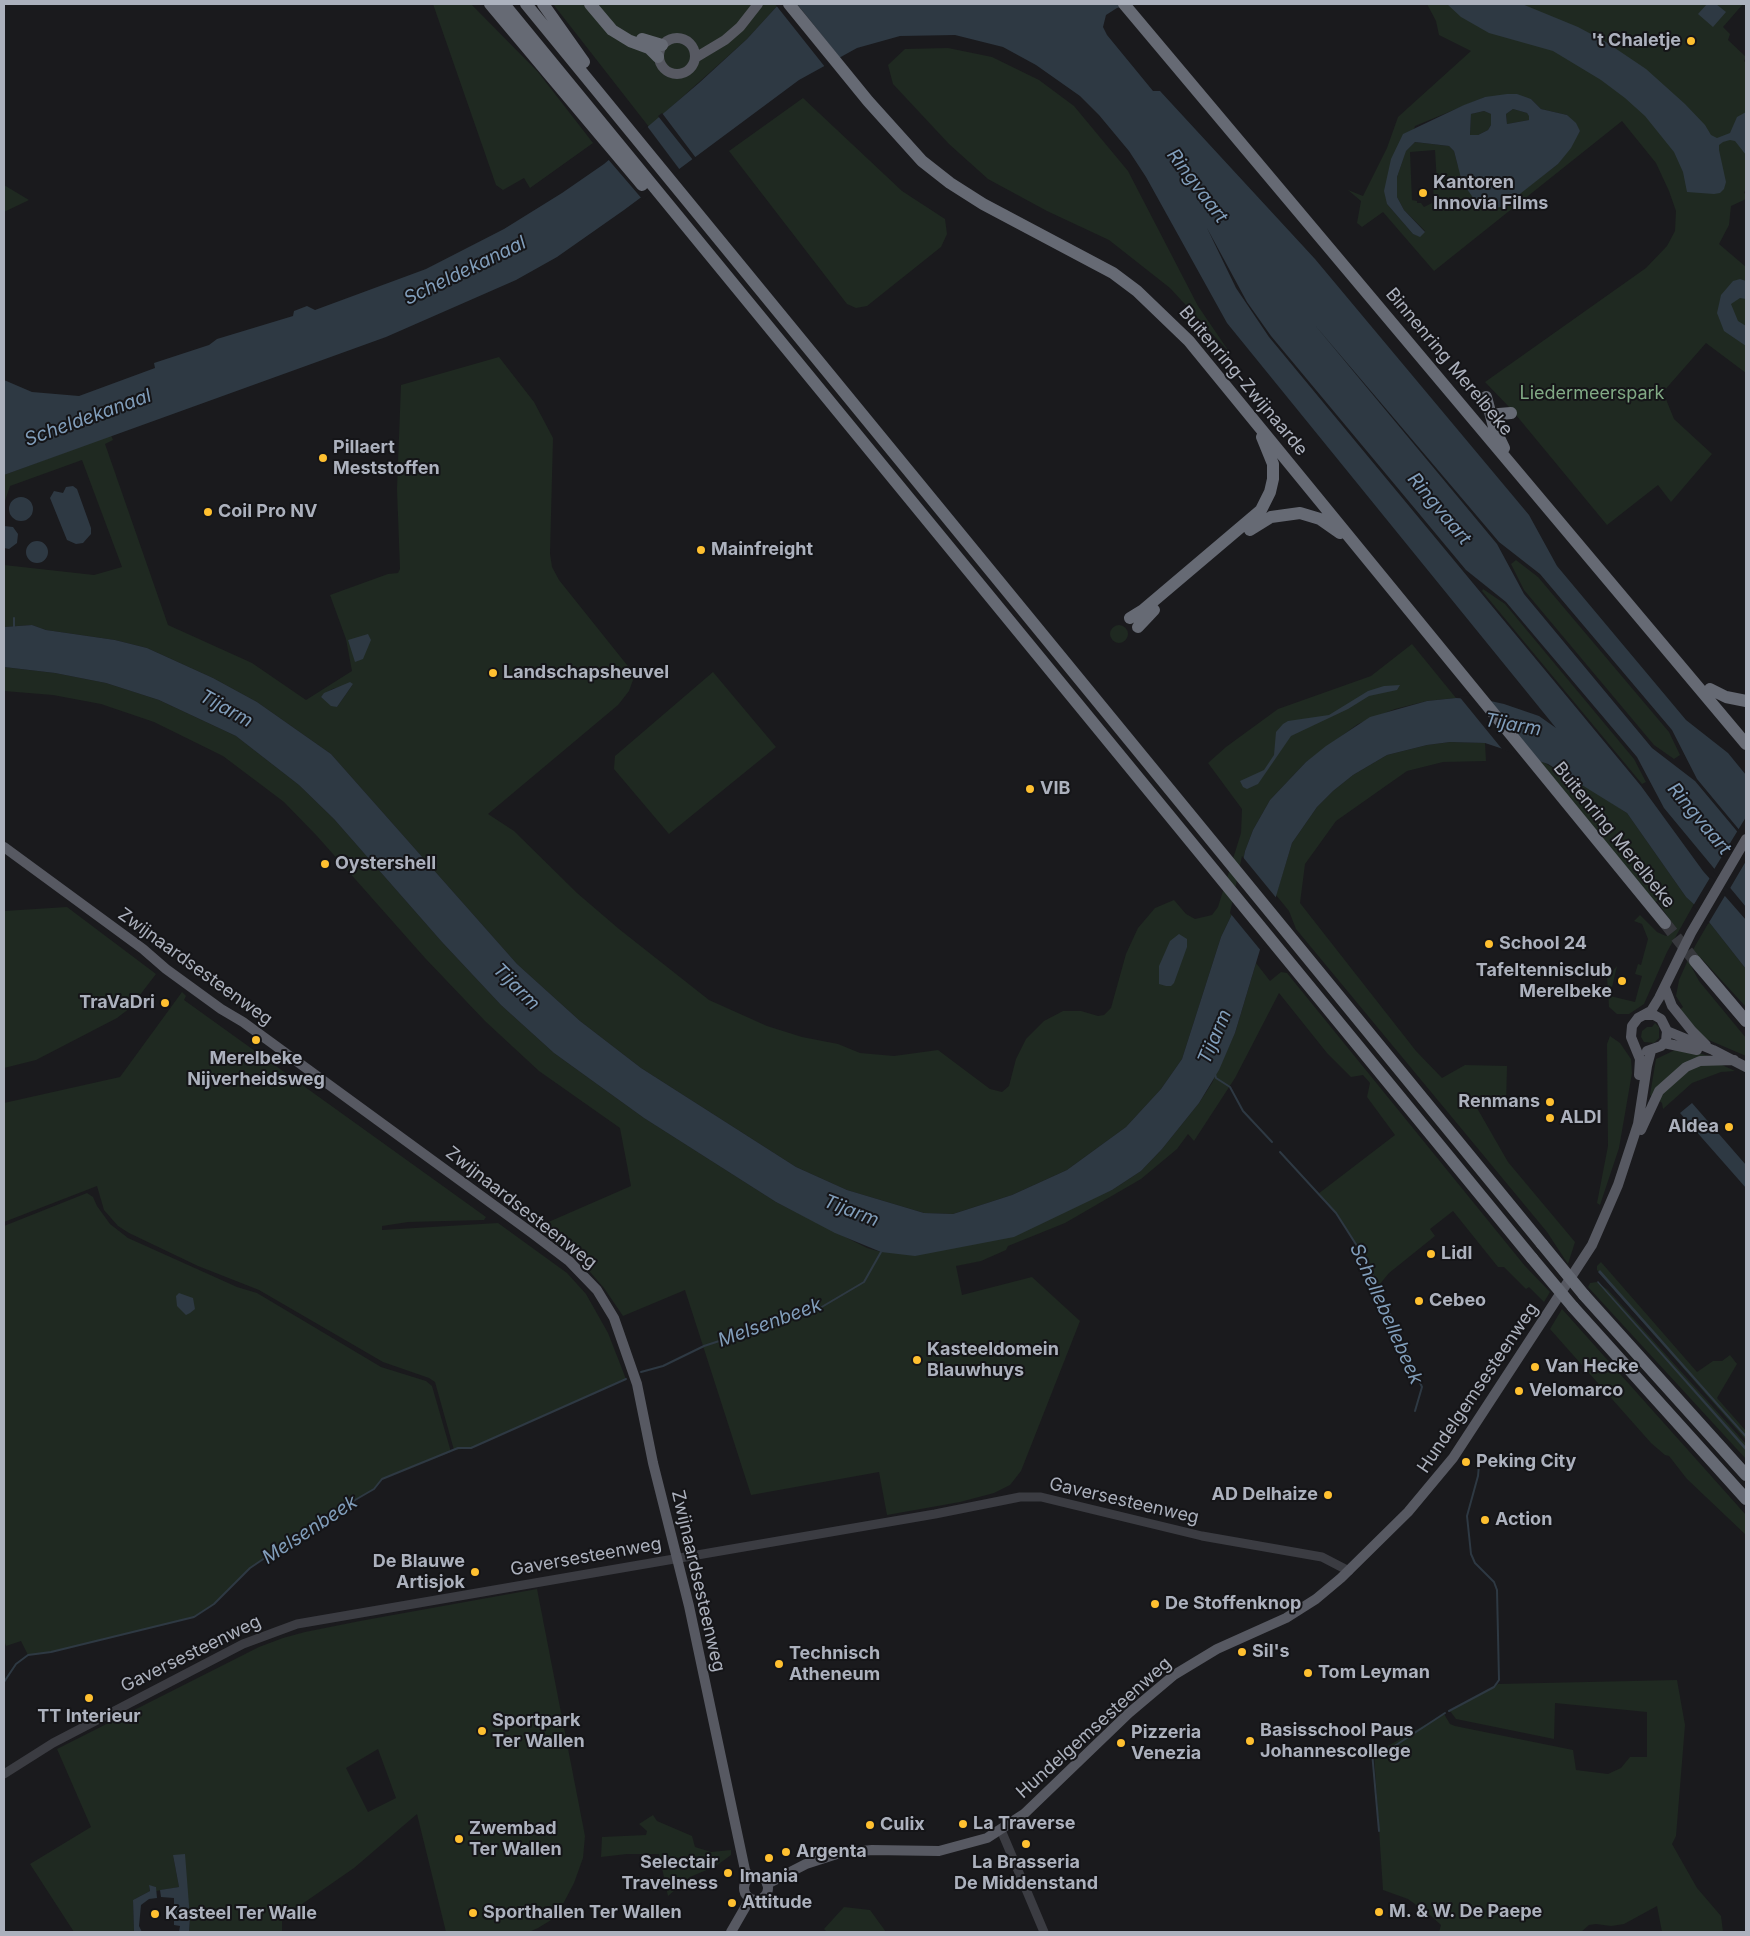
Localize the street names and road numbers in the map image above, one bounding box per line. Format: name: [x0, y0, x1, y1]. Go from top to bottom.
street label: Binnenring Merelbeke: [1381, 284, 1517, 440]
street label: Buitenring-Zwijnaarde: [1174, 302, 1312, 460]
street label: Buitenring Merelbeke: [1549, 758, 1679, 912]
street label: Zwijnaardsesteenweg: [113, 904, 277, 1030]
street label: Zwijnaardsesteenweg: [441, 1142, 601, 1274]
street label: Hundelgemsesteenweg: [1413, 1299, 1543, 1477]
street label: Gaversesteenweg: [1047, 1473, 1201, 1529]
street label: Zwijnaardsesteenweg: [667, 1488, 729, 1674]
street label: Gaversesteenweg: [509, 1533, 663, 1581]
street label: Gaversesteenweg: [117, 1611, 265, 1697]
street label: Hundelgemsesteenweg: [1012, 1653, 1176, 1803]

